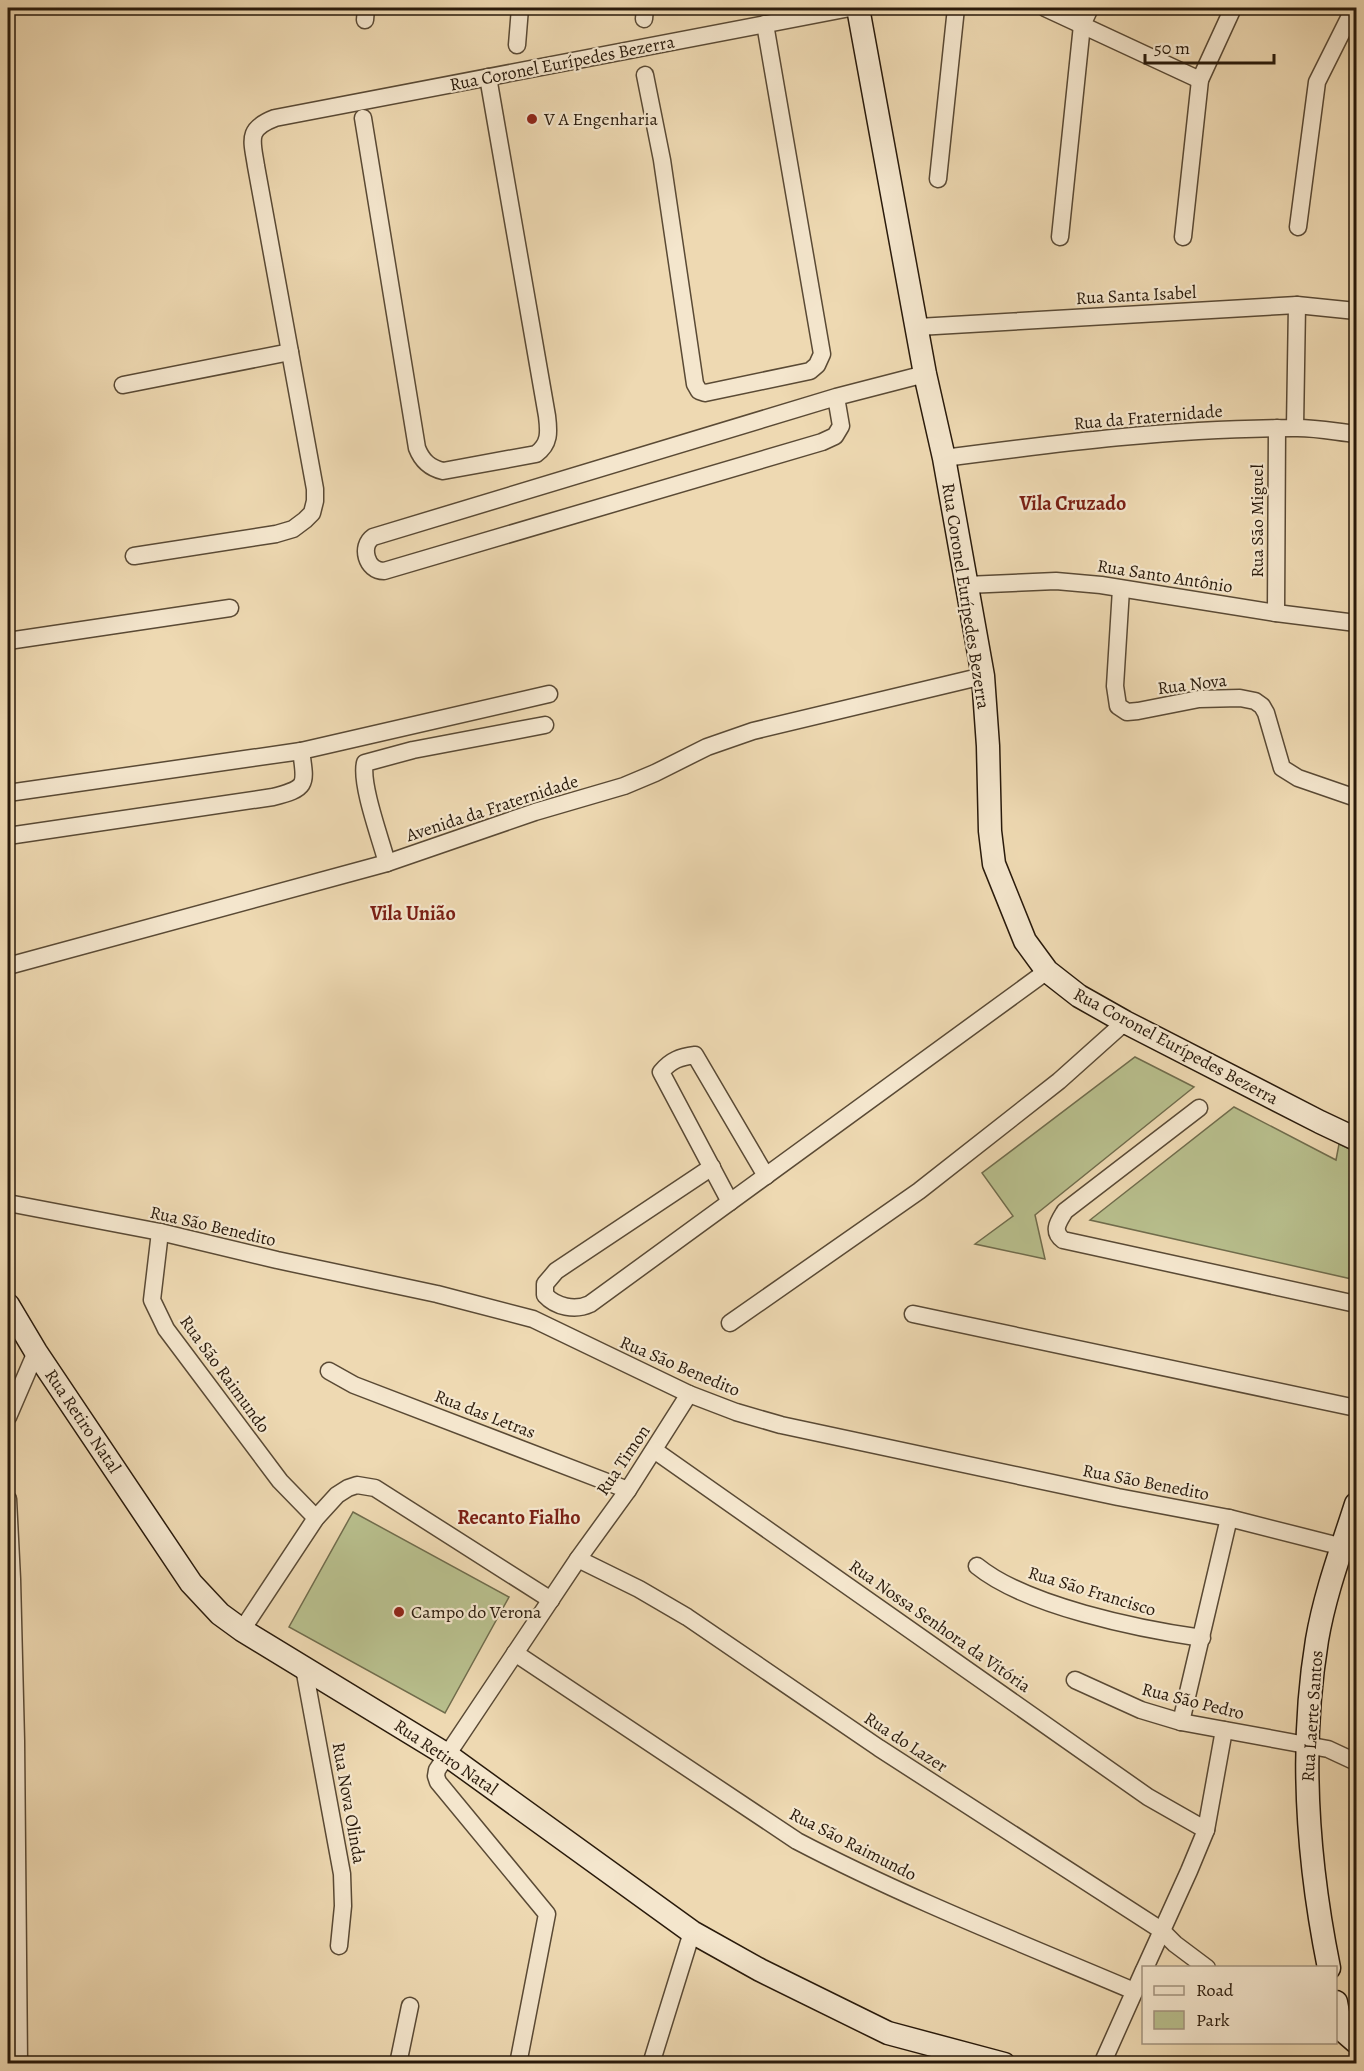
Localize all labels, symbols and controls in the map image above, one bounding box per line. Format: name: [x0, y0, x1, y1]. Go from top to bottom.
scale bar: [1145, 27, 1274, 65]
street label: Rua Coronel Eurípedes Bezerra: [447, 29, 677, 97]
text: 50 m: [1154, 36, 1190, 60]
place label: V A Engenharia: [543, 107, 658, 131]
marker: V A Engenharia: [525, 112, 539, 126]
street label: Rua Santa Isabel: [1075, 280, 1198, 310]
street label: Rua da Fraternidade: [1073, 399, 1223, 435]
street label: Rua São Miguel: [1245, 464, 1269, 578]
street label: Rua Coronel Eurípedes Bezerra: [936, 481, 996, 711]
district label: Vila Cruzado: [1019, 490, 1126, 517]
street label: Rua Santo Antônio: [1096, 553, 1235, 599]
street label: Rua Nova: [1156, 668, 1229, 700]
street label: Avenida da Fraternidade: [402, 769, 581, 847]
district label: Vila União: [369, 900, 456, 927]
street label: Rua Coronel Eurípedes Bezerra: [1069, 982, 1283, 1111]
street label: Rua São Benedito: [148, 1200, 278, 1252]
street label: Rua São Raimundo: [174, 1310, 276, 1438]
street label: Rua São Benedito: [616, 1330, 744, 1402]
street label: Rua Retiro Natal: [39, 1364, 127, 1478]
street label: Rua das Letras: [431, 1384, 539, 1444]
street label: Rua Timon: [591, 1420, 655, 1500]
street label: Rua São Benedito: [1081, 1458, 1211, 1506]
district label: Recanto Fialho: [457, 1504, 581, 1531]
street label: Rua Nossa Senhora da Vitória: [844, 1554, 1036, 1698]
street label: Rua São Francisco: [1025, 1560, 1159, 1622]
place label: Campo do Verona: [411, 1600, 542, 1624]
marker: Campo do Verona: [392, 1605, 406, 1619]
street label: Rua Laerte Santos: [1295, 1649, 1329, 1783]
street label: Rua São Pedro: [1139, 1677, 1247, 1725]
street label: Rua do Lazer: [860, 1706, 953, 1778]
street label: Rua Retiro Natal: [389, 1713, 503, 1801]
street label: Rua Nova Olinda: [327, 1740, 372, 1866]
street label: Rua São Raimundo: [785, 1802, 921, 1886]
legend: [1142, 1966, 1337, 2044]
text: Road: [1196, 1978, 1234, 2002]
text: Park: [1196, 2008, 1230, 2032]

